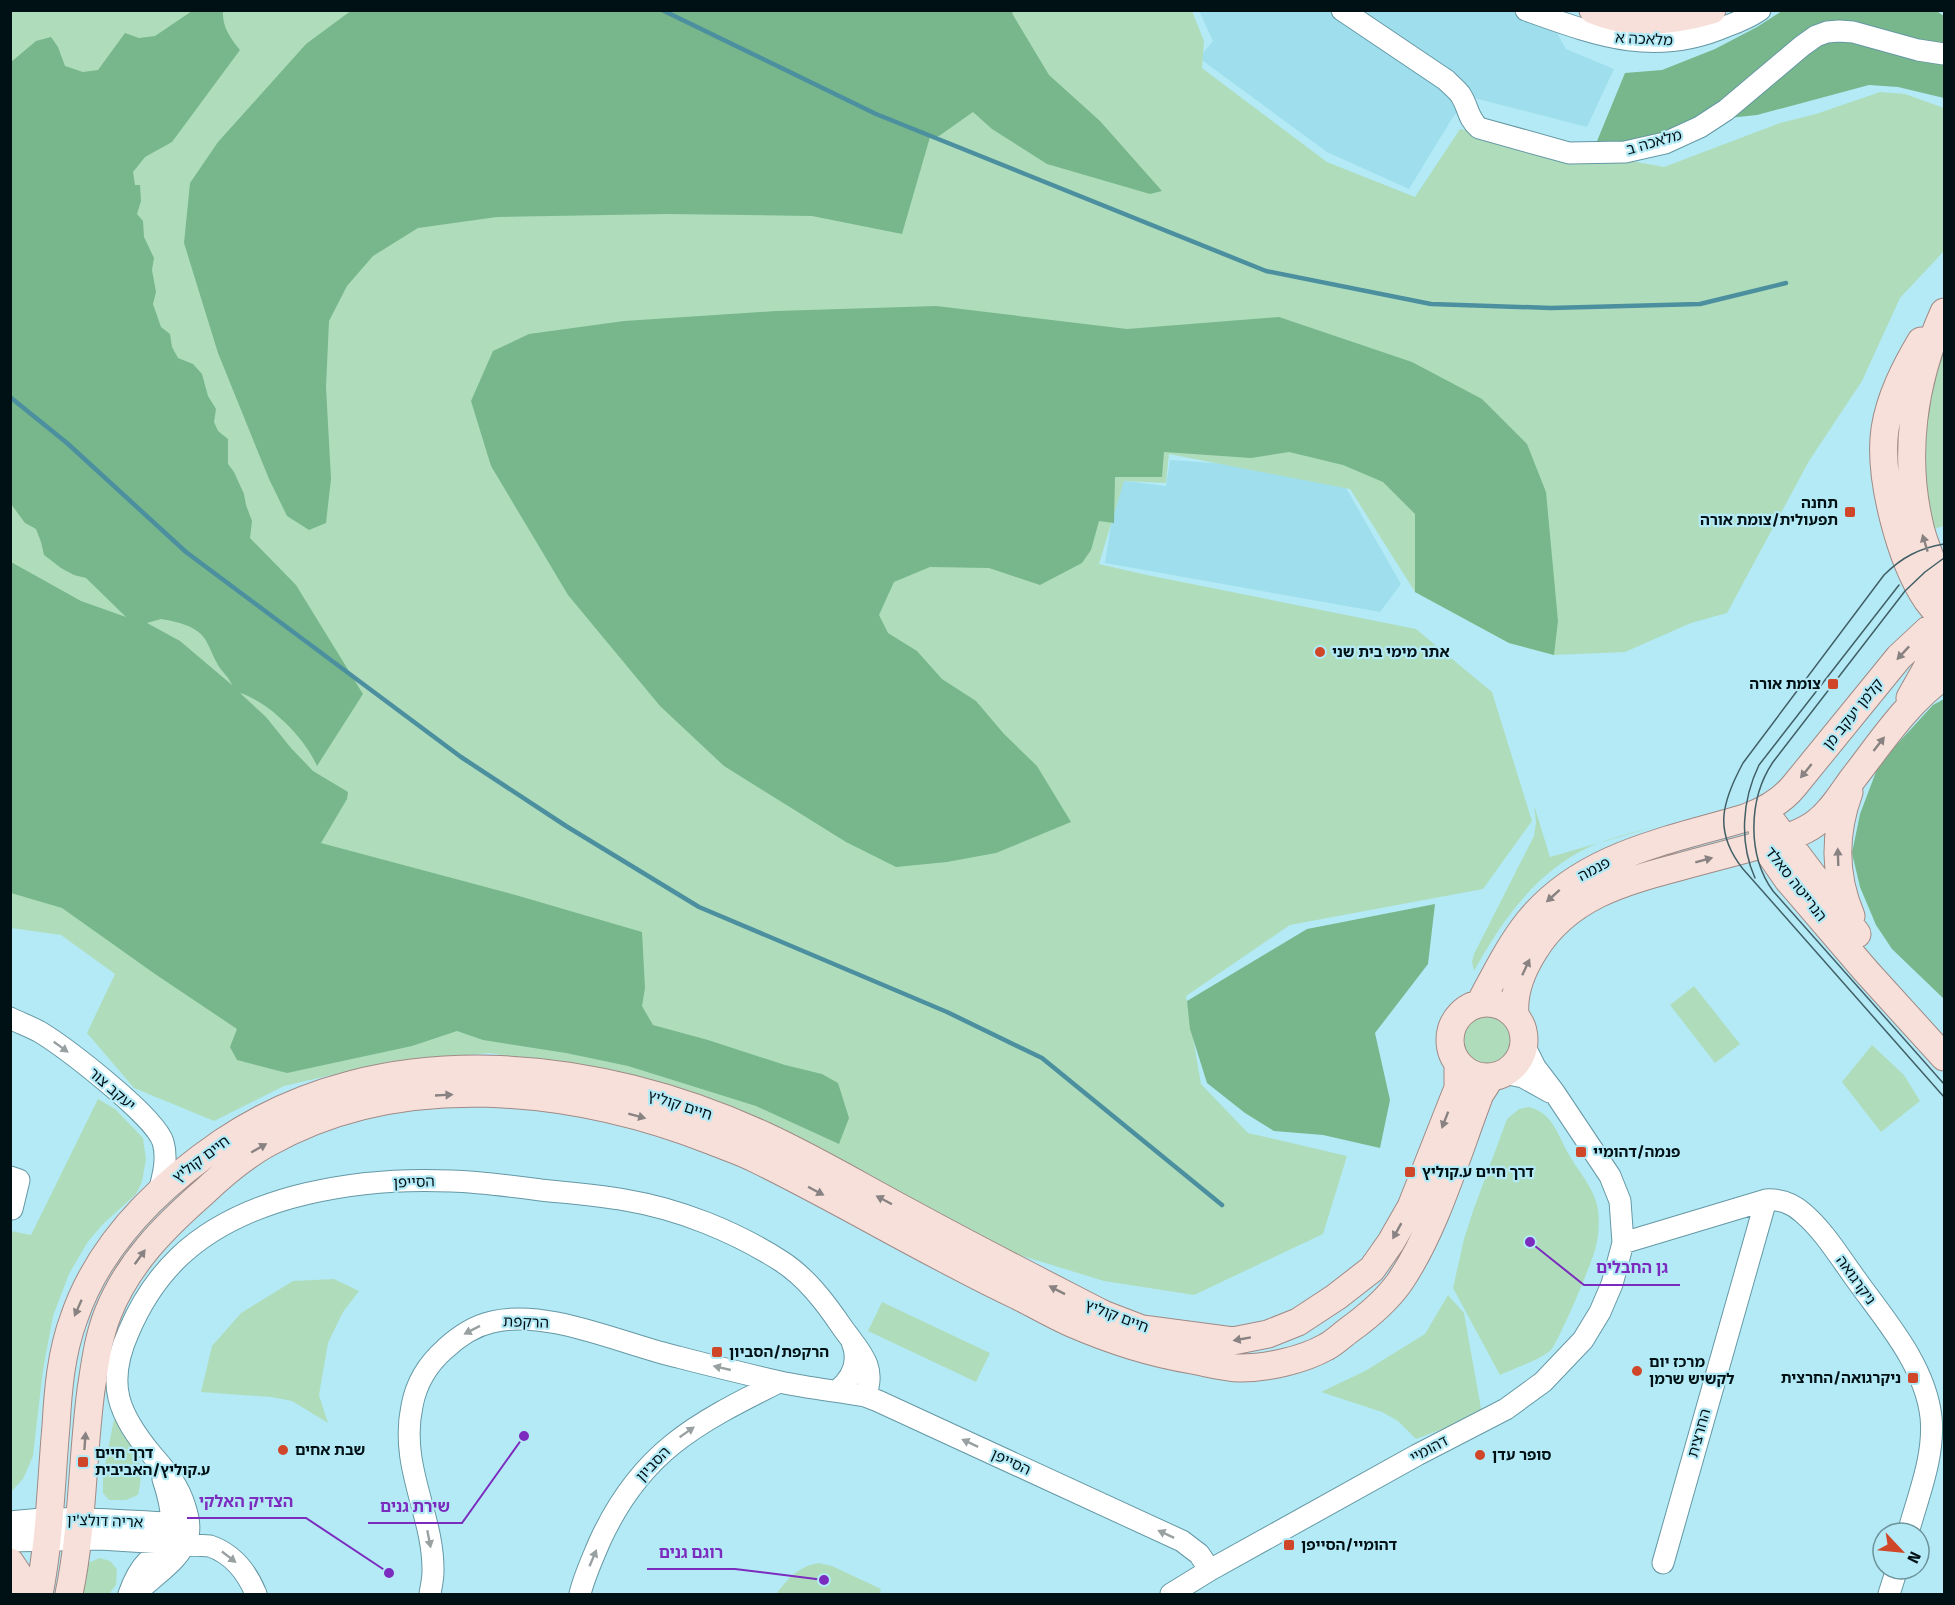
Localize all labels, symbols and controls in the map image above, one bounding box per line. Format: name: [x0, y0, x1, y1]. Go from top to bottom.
street label: מלאכה א: [1615, 29, 1673, 50]
street label: מלאכה ב: [1624, 125, 1684, 158]
place label: תחנה תפעולית/צומת אורה: [1700, 494, 1838, 529]
marker: תחנה תפעולית/צומת אורה: [1843, 505, 1857, 519]
one-way arrow: [1920, 534, 1929, 552]
place label: אתר מימי בית שני: [1332, 643, 1450, 661]
marker: אתר מימי בית שני: [1313, 645, 1327, 659]
one-way arrow: [1897, 645, 1911, 659]
place label: צומת אורה: [1749, 675, 1821, 693]
street label: קלמן יעקב מן: [1819, 675, 1887, 753]
marker: צומת אורה: [1826, 677, 1840, 691]
one-way arrow: [1873, 737, 1885, 753]
one-way arrow: [1800, 763, 1813, 779]
street label: הנרייטה סאלד: [1761, 843, 1831, 925]
one-way arrow: [1834, 848, 1843, 867]
street label: פנמה: [1575, 853, 1613, 885]
one-way arrow: [1695, 855, 1713, 865]
one-way arrow: [1546, 889, 1561, 902]
one-way arrow: [1521, 959, 1530, 976]
one-way arrow: [53, 1041, 69, 1053]
street label: יעקב צור: [85, 1064, 139, 1114]
street label: חיים קוליץ: [646, 1086, 714, 1124]
one-way arrow: [435, 1090, 454, 1099]
one-way arrow: [628, 1112, 646, 1121]
one-way arrow: [1440, 1112, 1450, 1130]
street label: חיים קוליץ: [169, 1132, 233, 1186]
one-way arrow: [251, 1143, 267, 1154]
place label: פנמה/דהומיי: [1593, 1143, 1680, 1161]
marker: פנמה/דהומיי: [1574, 1145, 1588, 1159]
place label: דרך חיים ע.קוליץ: [1422, 1163, 1534, 1181]
marker: דרך חיים ע.קוליץ: [1403, 1165, 1417, 1179]
street label: הסייפן: [393, 1172, 435, 1192]
one-way arrow: [808, 1186, 825, 1196]
one-way arrow: [876, 1195, 893, 1204]
one-way arrow: [1392, 1223, 1402, 1240]
one-way arrow: [134, 1249, 146, 1265]
callout: גן החבלים: [1584, 1251, 1680, 1285]
street label: ניקרגואה: [1832, 1252, 1880, 1308]
text: גן החבלים: [1596, 1258, 1668, 1277]
one-way arrow: [1048, 1285, 1065, 1295]
street label: חיים קוליץ: [1083, 1296, 1151, 1336]
one-way arrow: [73, 1300, 83, 1318]
street label: הרקפת: [503, 1312, 549, 1332]
one-way arrow: [464, 1325, 481, 1335]
one-way arrow: [1233, 1335, 1252, 1344]
place label: הרקפת/הסביון: [729, 1343, 829, 1361]
marker: הרקפת/הסביון: [710, 1345, 724, 1359]
place label: מרכז יום לקשיש שרמן: [1649, 1353, 1735, 1388]
one-way arrow: [712, 1363, 731, 1372]
marker: מרכז יום לקשיש שרמן: [1630, 1364, 1644, 1378]
place label: ניקרגואה/החרצית: [1781, 1369, 1901, 1387]
marker: ניקרגואה/החרצית: [1906, 1371, 1920, 1385]
street label: החרצית: [1684, 1407, 1714, 1459]
one-way arrow: [679, 1426, 695, 1438]
one-way arrow: [81, 1431, 90, 1450]
street label: דהומיי: [1407, 1432, 1451, 1466]
one-way arrow: [961, 1439, 978, 1448]
place label: שבת אחים: [295, 1441, 365, 1459]
marker: שבת אחים: [276, 1443, 290, 1457]
street label: הסביון: [632, 1443, 674, 1485]
place label: דרך חיים ע.קוליץ/האביבית: [95, 1444, 210, 1479]
street label: הסייפן: [988, 1445, 1034, 1479]
place label: סופר עדן: [1492, 1446, 1551, 1464]
marker: סופר עדן: [1473, 1448, 1487, 1462]
marker: דרך חיים ע.קוליץ/האביבית: [76, 1455, 90, 1469]
callout: הצדיק האלקי: [187, 1484, 306, 1518]
callout: שירת גנים: [368, 1489, 462, 1523]
text: הצדיק האלקי: [199, 1492, 293, 1511]
text: שירת גנים: [380, 1497, 450, 1516]
street label: אריה דולצ'ין: [67, 1511, 143, 1531]
north arrow: [1871, 1521, 1931, 1581]
one-way arrow: [1157, 1528, 1175, 1538]
one-way arrow: [425, 1530, 434, 1549]
callout: רוגם גנים: [647, 1535, 735, 1569]
place label: דהומיי/הסייפן: [1301, 1536, 1397, 1554]
marker: דהומיי/הסייפן: [1282, 1538, 1296, 1552]
text: רוגם גנים: [659, 1543, 723, 1562]
text: N: [1903, 1548, 1925, 1566]
one-way arrow: [588, 1549, 598, 1567]
one-way arrow: [221, 1551, 237, 1563]

